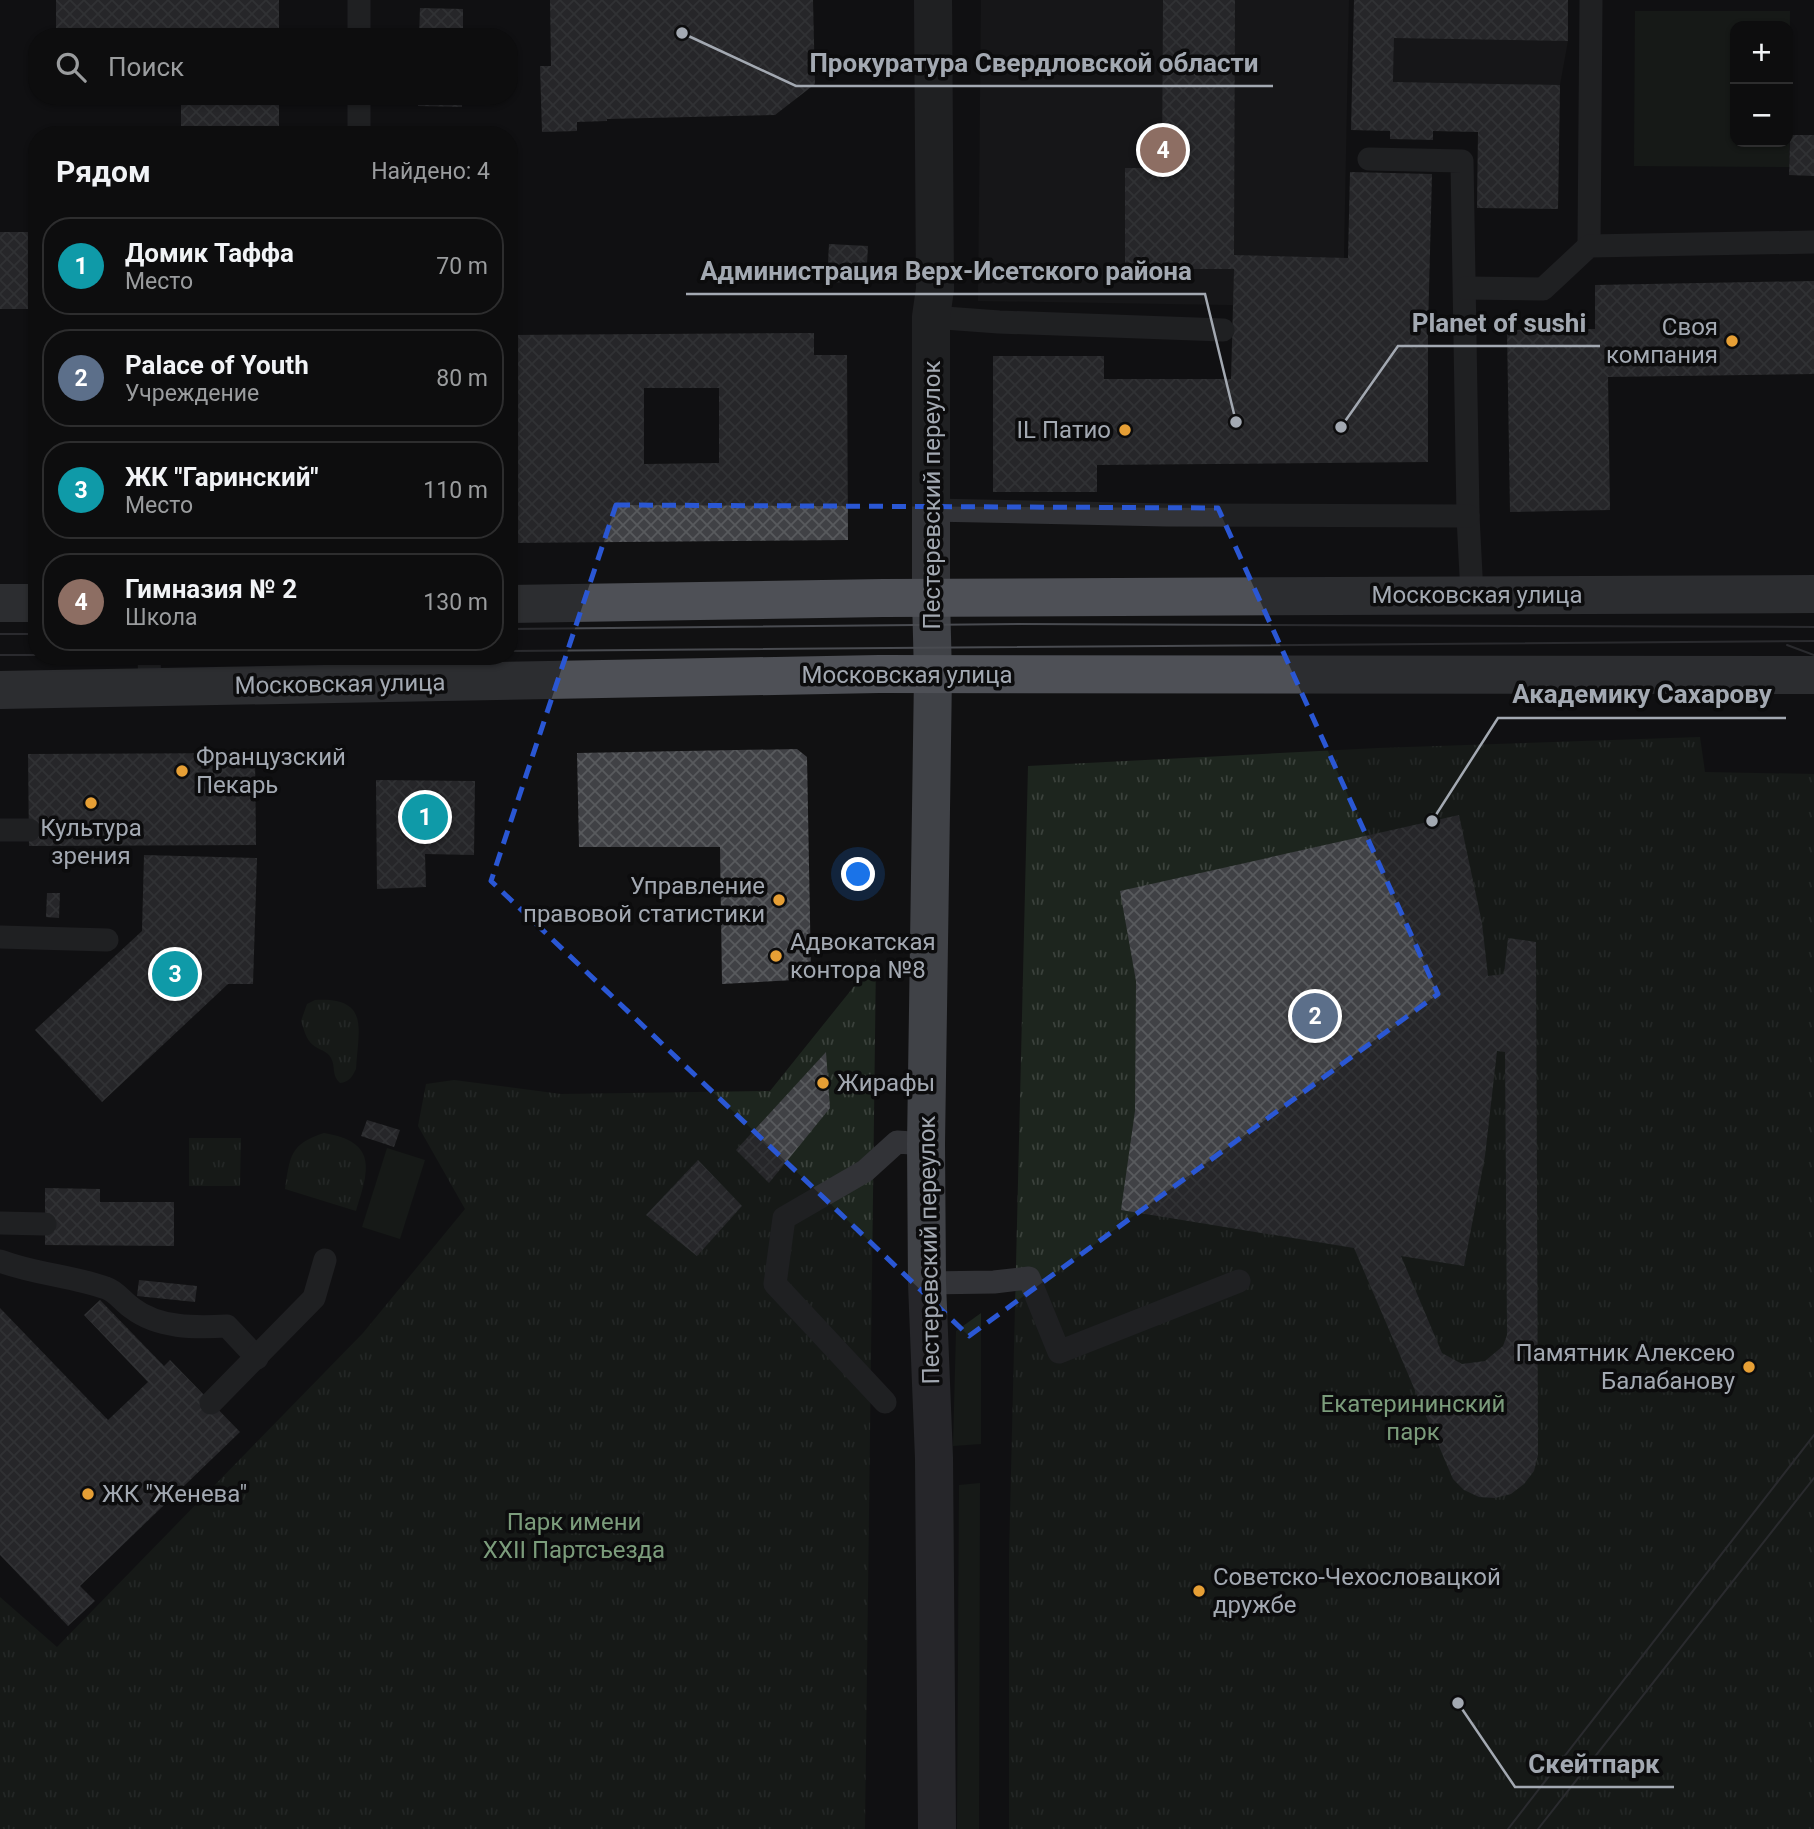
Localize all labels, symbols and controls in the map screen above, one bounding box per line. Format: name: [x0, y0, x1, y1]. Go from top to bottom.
map controls: [1730, 21, 1793, 147]
button: +: [1730, 21, 1793, 84]
search box: [28, 28, 518, 105]
callout: Прокуратура Свердловской области: [796, 39, 1273, 86]
icon: search: [52, 48, 90, 86]
text: Прокуратура Свердловской области: [809, 48, 1259, 78]
text: Поиск: [108, 52, 184, 82]
button: −: [1730, 84, 1793, 147]
pin: 4: [1140, 124, 1186, 176]
text: Рядом: [56, 154, 151, 189]
text: Найдено: 4: [371, 158, 490, 185]
text: Домик Таффа: [125, 238, 294, 268]
callout: Администрация Верх-Исетского района: [686, 247, 1205, 294]
text: 1: [74, 253, 88, 280]
text: 70 m: [436, 253, 488, 280]
text: Администрация Верх-Исетского района: [700, 256, 1192, 286]
text: Место: [125, 268, 193, 295]
callout: Planet of sushi: [1398, 299, 1600, 346]
text: Planet of sushi: [1412, 308, 1586, 338]
place label: Своя компания: [1606, 313, 1718, 369]
marker: Своя компания: [1724, 333, 1740, 349]
text: Palace of Youth: [125, 350, 309, 380]
street label: Пестеревский переулок: [918, 361, 946, 629]
text: 2: [74, 365, 88, 392]
text: 80 m: [436, 365, 488, 392]
text: Учреждение: [125, 380, 259, 407]
place label: IL Патио: [1017, 416, 1111, 444]
marker: IL Патио: [1117, 422, 1133, 438]
text: ЖК "Гаринский": [125, 462, 319, 492]
text: 3: [74, 477, 88, 504]
text: 110 m: [423, 477, 488, 504]
text: Место: [125, 492, 193, 519]
text: Гимназия № 2: [125, 574, 297, 604]
street label: Московская улица: [1372, 581, 1582, 609]
text: 4: [74, 589, 88, 616]
text: 130 m: [423, 589, 488, 616]
text: Школа: [125, 604, 198, 631]
street label: Московская улица: [802, 661, 1012, 689]
street label: Московская улица: [234, 668, 446, 700]
callout: Академику Сахарову: [1498, 671, 1786, 718]
text: Академику Сахарову: [1512, 679, 1773, 709]
place label: Французский Пекарь: [196, 743, 346, 799]
marker: Французский Пекарь: [174, 763, 190, 779]
pin: 1: [402, 791, 448, 843]
marker: Культура зрения: [83, 795, 99, 811]
place label: Культура зрения: [40, 814, 142, 870]
your location: [841, 857, 875, 891]
place label: Управление правовой статистики: [523, 872, 765, 928]
marker: Управление правовой статистики: [771, 892, 787, 908]
place label: Адвокатская контора №8: [790, 928, 936, 984]
pin: 3: [152, 948, 198, 1000]
marker: Адвокатская контора №8: [768, 948, 784, 964]
pin: 2: [1292, 990, 1338, 1042]
place label: Жирафы: [837, 1069, 935, 1097]
marker: Жирафы: [815, 1075, 831, 1091]
street label: Пестеревский переулок: [913, 1115, 945, 1385]
place label: Памятник Алексею Балабанову: [1516, 1339, 1736, 1395]
marker: Памятник Алексею Балабанову: [1741, 1359, 1757, 1375]
park label: Екатерининский парк: [1321, 1390, 1505, 1446]
place label: ЖК "Женева": [102, 1480, 247, 1508]
marker: ЖК "Женева": [80, 1486, 96, 1502]
park label: Парк имени XXII Партсъезда: [483, 1508, 665, 1564]
place label: Советско-Чехословацкой дружбе: [1213, 1563, 1501, 1619]
marker: Советско-Чехословацкой дружбе: [1191, 1583, 1207, 1599]
callout: Скейтпарк: [1515, 1740, 1674, 1787]
text: Скейтпарк: [1528, 1749, 1660, 1779]

